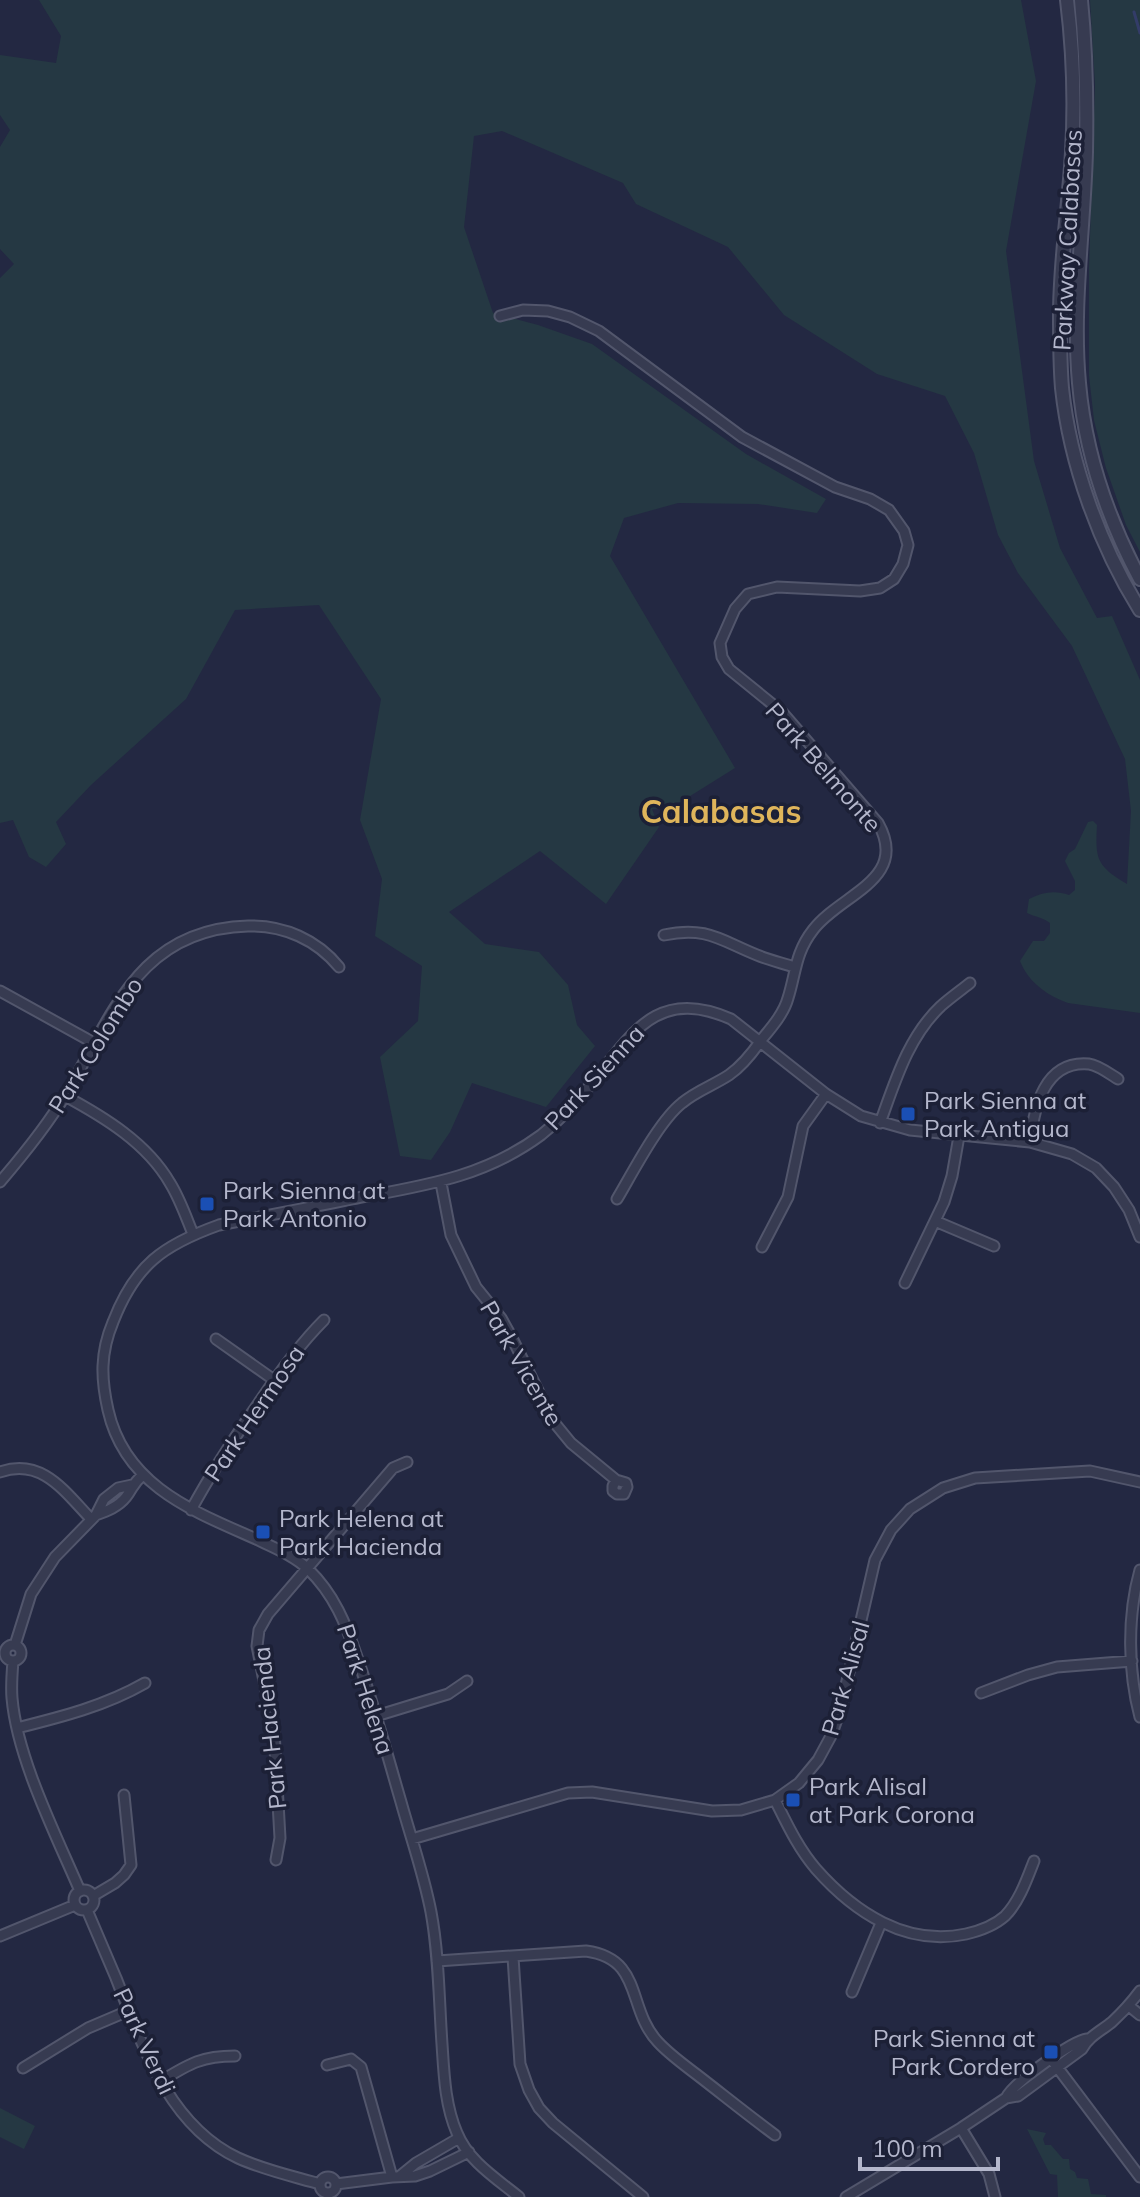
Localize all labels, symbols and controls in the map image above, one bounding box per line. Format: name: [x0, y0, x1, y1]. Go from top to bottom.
street label: Parkway Calabasas: [1046, 129, 1088, 351]
street label: Park Belmonte: [760, 696, 888, 838]
district label: Calabasas: [641, 791, 801, 831]
street label: Park Colombo: [41, 971, 149, 1119]
street label: Park Sienna: [538, 1018, 650, 1136]
place label: Park Sienna at Park Antigua: [924, 1085, 1086, 1143]
marker: Park Sienna at Park Antigua: [899, 1105, 917, 1123]
place label: Park Sienna at Park Antonio: [223, 1175, 385, 1233]
marker: Park Sienna at Park Antonio: [198, 1195, 216, 1213]
street label: Park Vicente: [474, 1295, 570, 1431]
street label: Park Hermosa: [197, 1339, 311, 1487]
place label: Park Helena at Park Hacienda: [279, 1503, 444, 1561]
marker: Park Helena at Park Hacienda: [254, 1523, 272, 1541]
street label: Park Alisal: [814, 1617, 876, 1739]
street label: Park Helena: [331, 1620, 401, 1758]
street label: Park Hacienda: [246, 1645, 292, 1811]
place label: Park Alisal at Park Corona: [809, 1771, 975, 1829]
marker: Park Alisal at Park Corona: [784, 1791, 802, 1809]
street label: Park Verdi: [107, 1983, 183, 2099]
place label: Park Sienna at Park Cordero: [873, 2023, 1035, 2081]
marker: Park Sienna at Park Cordero: [1042, 2043, 1060, 2061]
scale bar: [860, 2121, 998, 2171]
text: 100 m: [872, 2133, 943, 2163]

